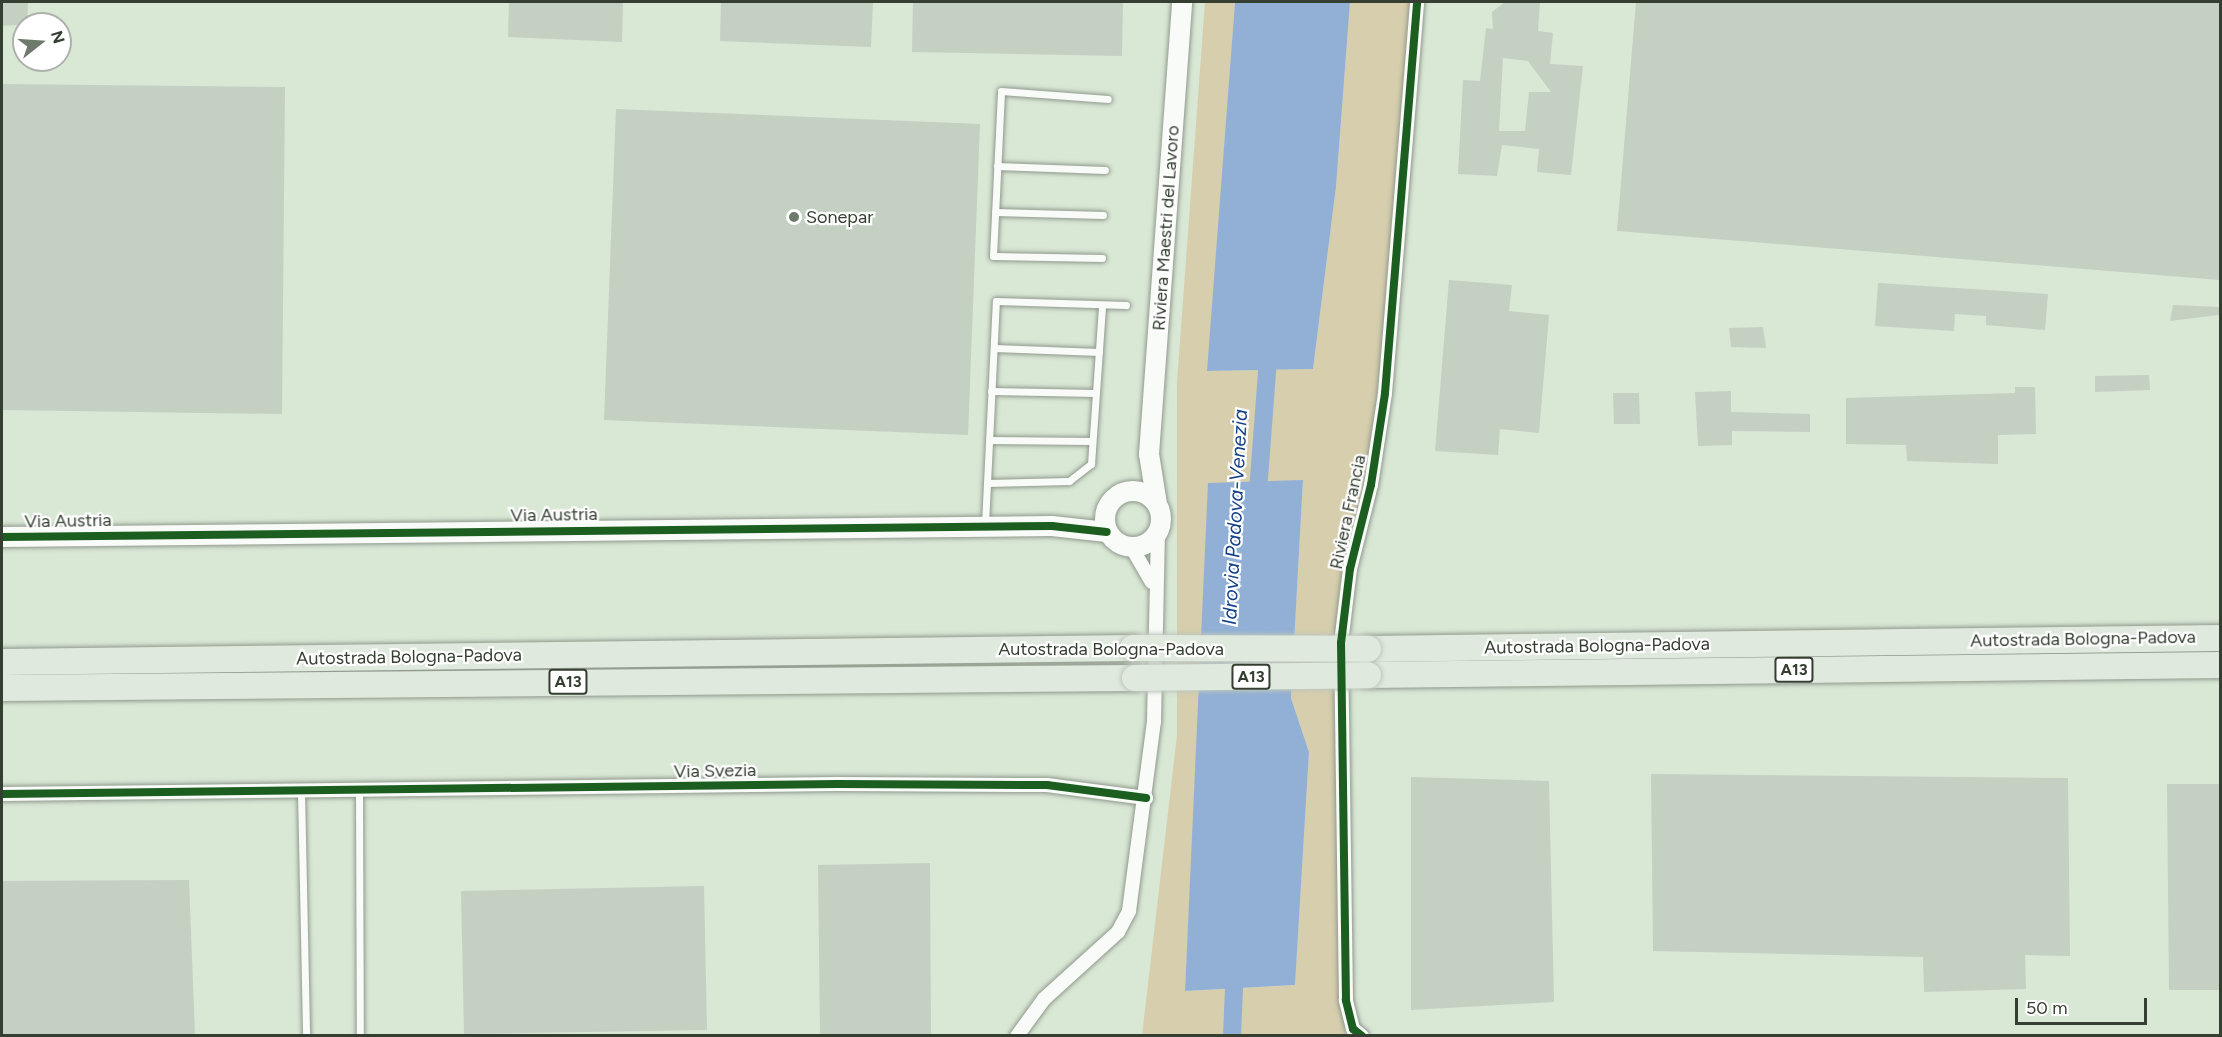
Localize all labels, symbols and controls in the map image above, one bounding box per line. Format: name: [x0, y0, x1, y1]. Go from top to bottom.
north arrow: [12, 12, 72, 72]
text: N: [47, 28, 69, 46]
street label: Riviera Maestri del Lavoro: [1148, 125, 1184, 331]
place label: Sonepar: [806, 206, 873, 228]
marker: Sonepar: [787, 210, 801, 224]
water label: Idrovia Padova-Venezia: [1217, 409, 1253, 625]
street label: Riviera Francia: [1325, 453, 1371, 571]
street label: Via Austria: [510, 503, 598, 527]
street label: Via Austria: [24, 509, 112, 533]
street label: Autostrada Bologna-Padova: [1970, 626, 2196, 652]
street label: Autostrada Bologna-Padova: [1484, 633, 1710, 659]
street label: Autostrada Bologna-Padova: [998, 638, 1224, 660]
street label: Autostrada Bologna-Padova: [296, 644, 522, 670]
road number: A13: [1773, 657, 1815, 683]
road number: A13: [1230, 664, 1272, 690]
road number: A13: [547, 669, 589, 695]
street label: Via Svezia: [674, 759, 756, 783]
scale bar: [2018, 986, 2150, 1024]
text: 50 m: [2026, 997, 2068, 1019]

